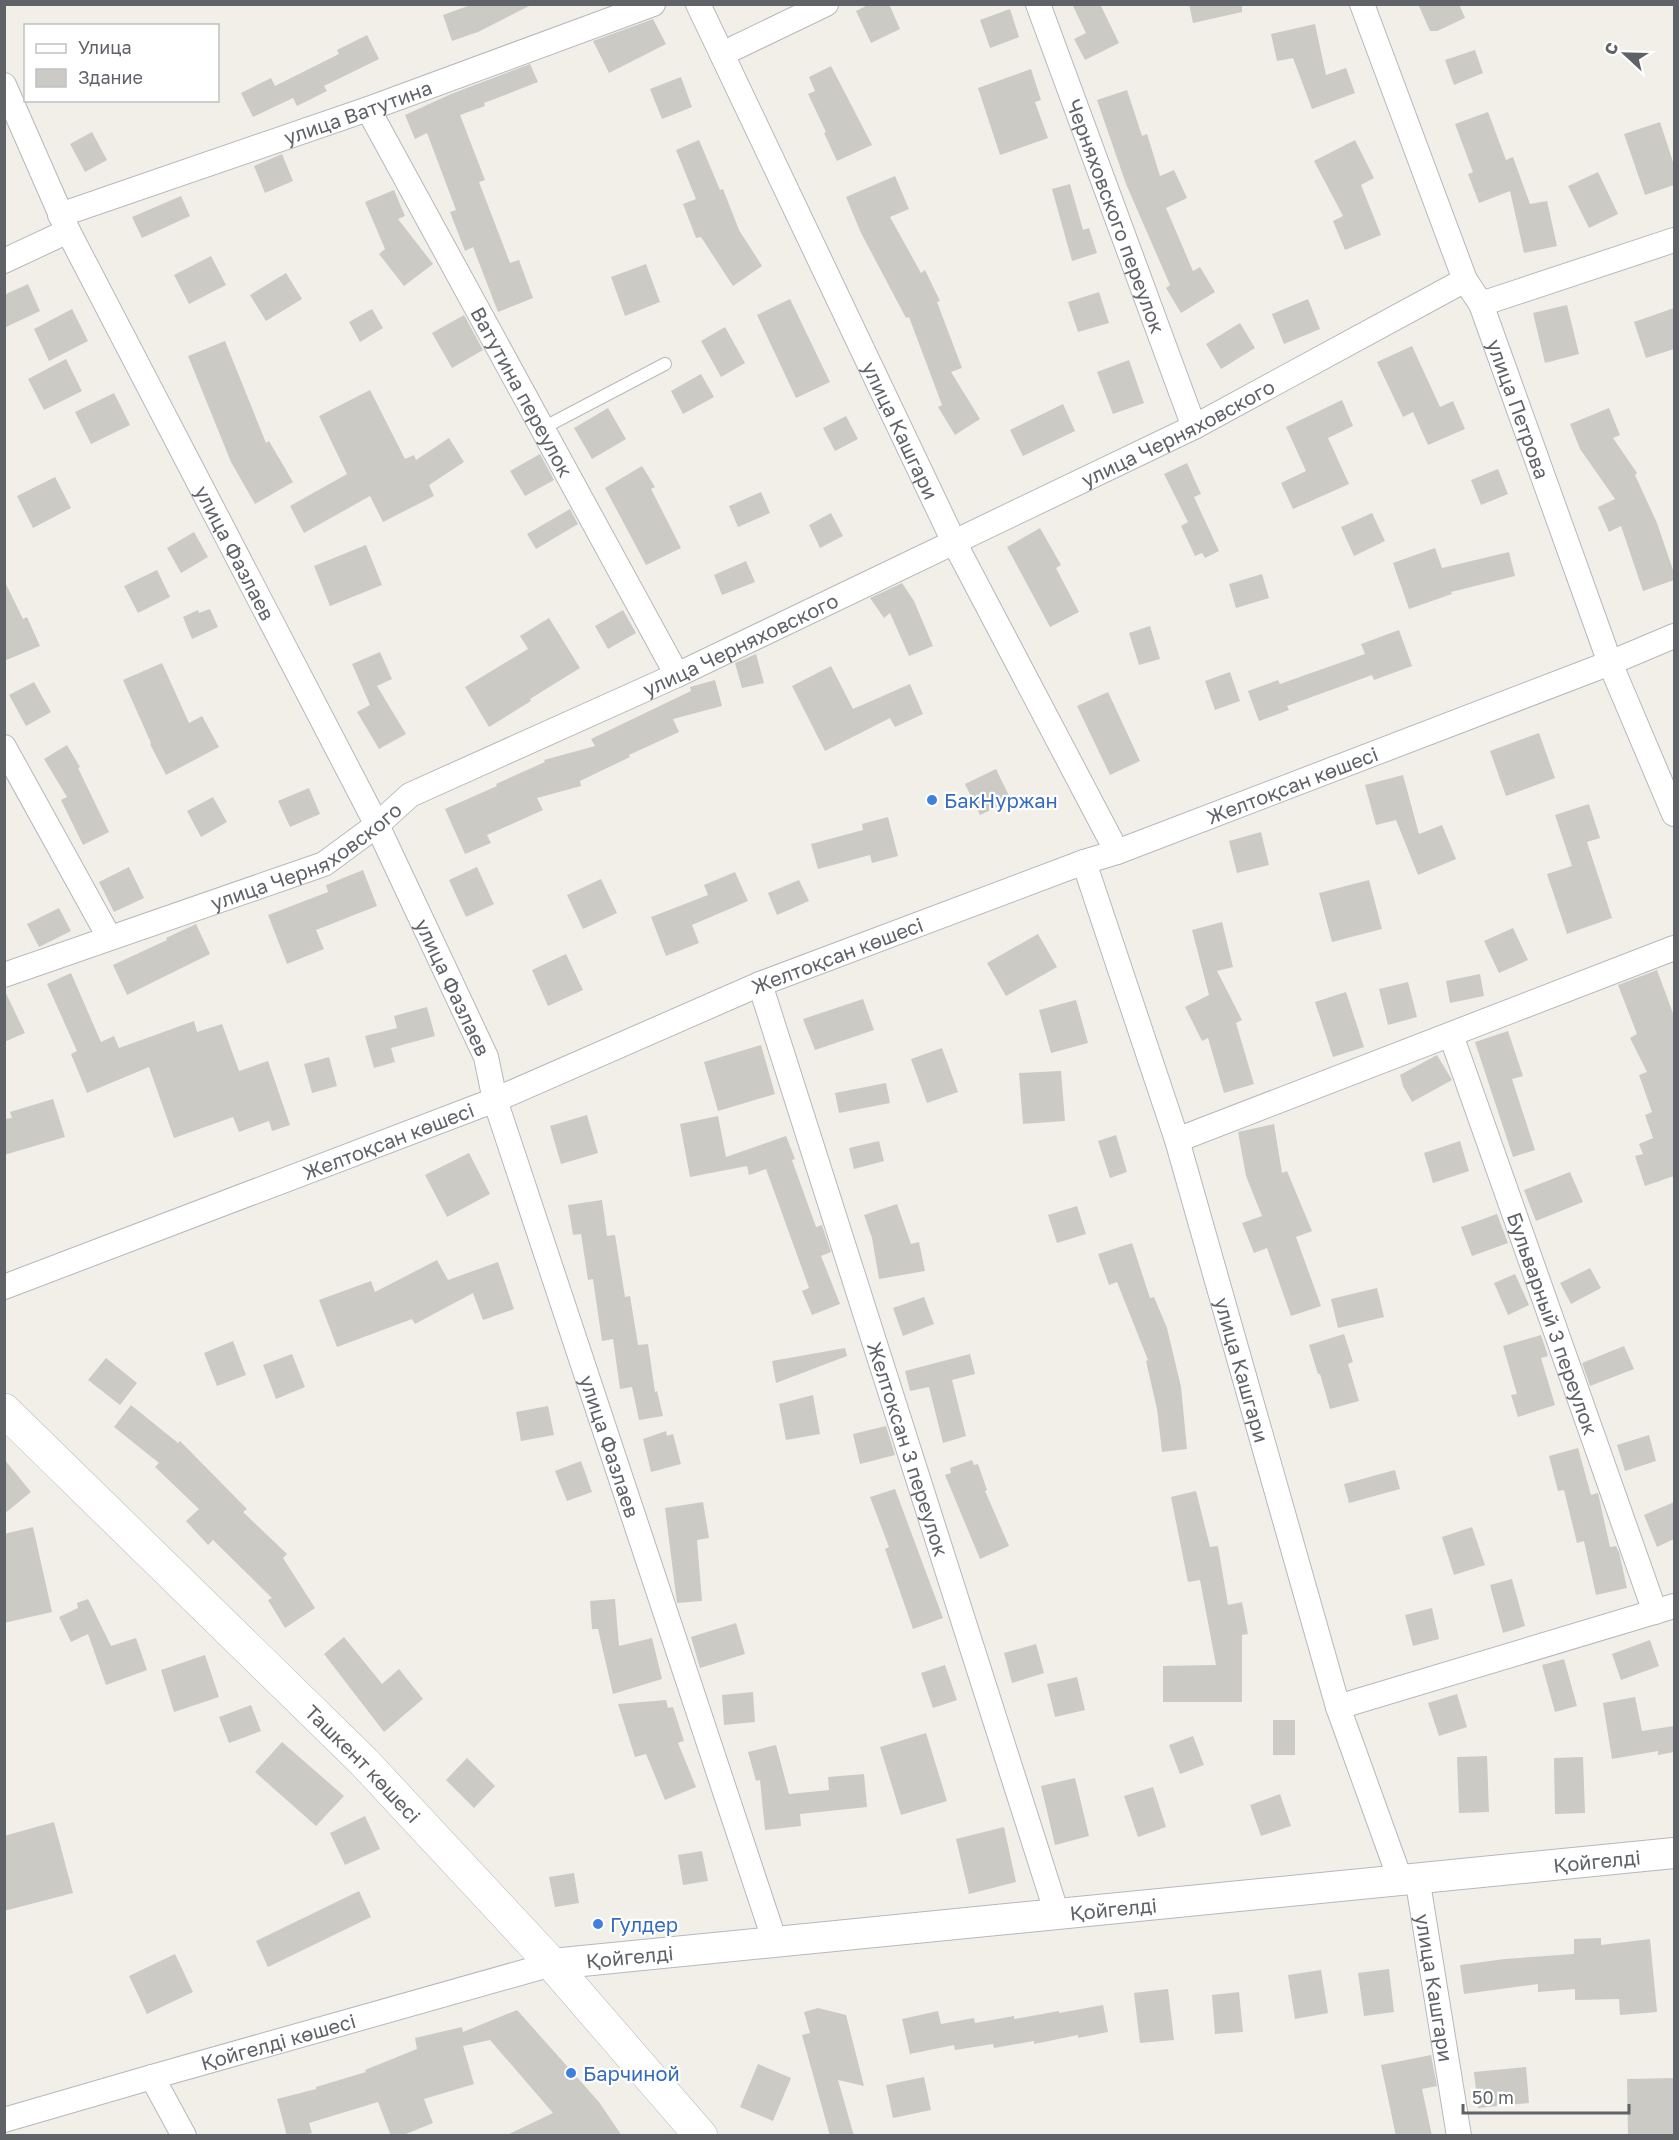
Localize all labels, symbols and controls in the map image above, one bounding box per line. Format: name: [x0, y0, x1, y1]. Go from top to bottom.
legend: [24, 24, 219, 102]
north arrow: [1595, 24, 1655, 84]
text: Улица: [78, 36, 132, 58]
text: С: [1600, 39, 1622, 57]
text: Здание: [78, 66, 143, 88]
street label: улица Ватутина: [280, 75, 435, 149]
street label: Черняховского переулок: [1062, 96, 1170, 337]
street label: Ватутина переулок: [466, 302, 578, 481]
street label: улица Петрова: [1483, 336, 1555, 482]
street label: улица Кашгари: [858, 358, 944, 503]
street label: улица Черняховского: [1077, 374, 1278, 491]
street label: улица Фазлаев: [190, 481, 280, 624]
street label: улица Черняховского: [639, 588, 842, 701]
street label: Желтоқсан көшесі: [1203, 741, 1381, 829]
place label: БакНуржан: [944, 788, 1058, 812]
marker: БакНуржан: [925, 793, 939, 807]
street label: улица Черняховского: [207, 797, 406, 914]
street label: Желтоқсан көшесі: [748, 912, 926, 998]
street label: улица Фазлаев: [411, 915, 496, 1059]
street label: Желтоқсан көшесі: [299, 1097, 477, 1184]
street label: Бульварный 3 переулок: [1503, 1209, 1603, 1438]
street label: улица Кашгари: [1210, 1295, 1274, 1445]
street label: Желтоксан 3 переулок: [863, 1339, 954, 1559]
street label: улица Фазлаев: [575, 1372, 645, 1520]
street label: Ташкент көшесі: [301, 1700, 426, 1827]
street label: Қойгелді: [1552, 1844, 1642, 1877]
street label: Қойгелді: [1068, 1892, 1158, 1925]
place label: Гулдер: [610, 1912, 678, 1936]
street label: улица Кашгари: [1411, 1912, 1459, 2063]
marker: Гулдер: [591, 1917, 605, 1931]
street label: Қойгелді: [585, 1940, 674, 1973]
street label: Қойгелді көшесі: [198, 2008, 358, 2075]
place label: Барчиной: [583, 2061, 680, 2085]
marker: Барчиной: [564, 2066, 578, 2080]
scale bar: [1463, 2077, 1630, 2115]
text: 50 m: [1472, 2086, 1514, 2108]

